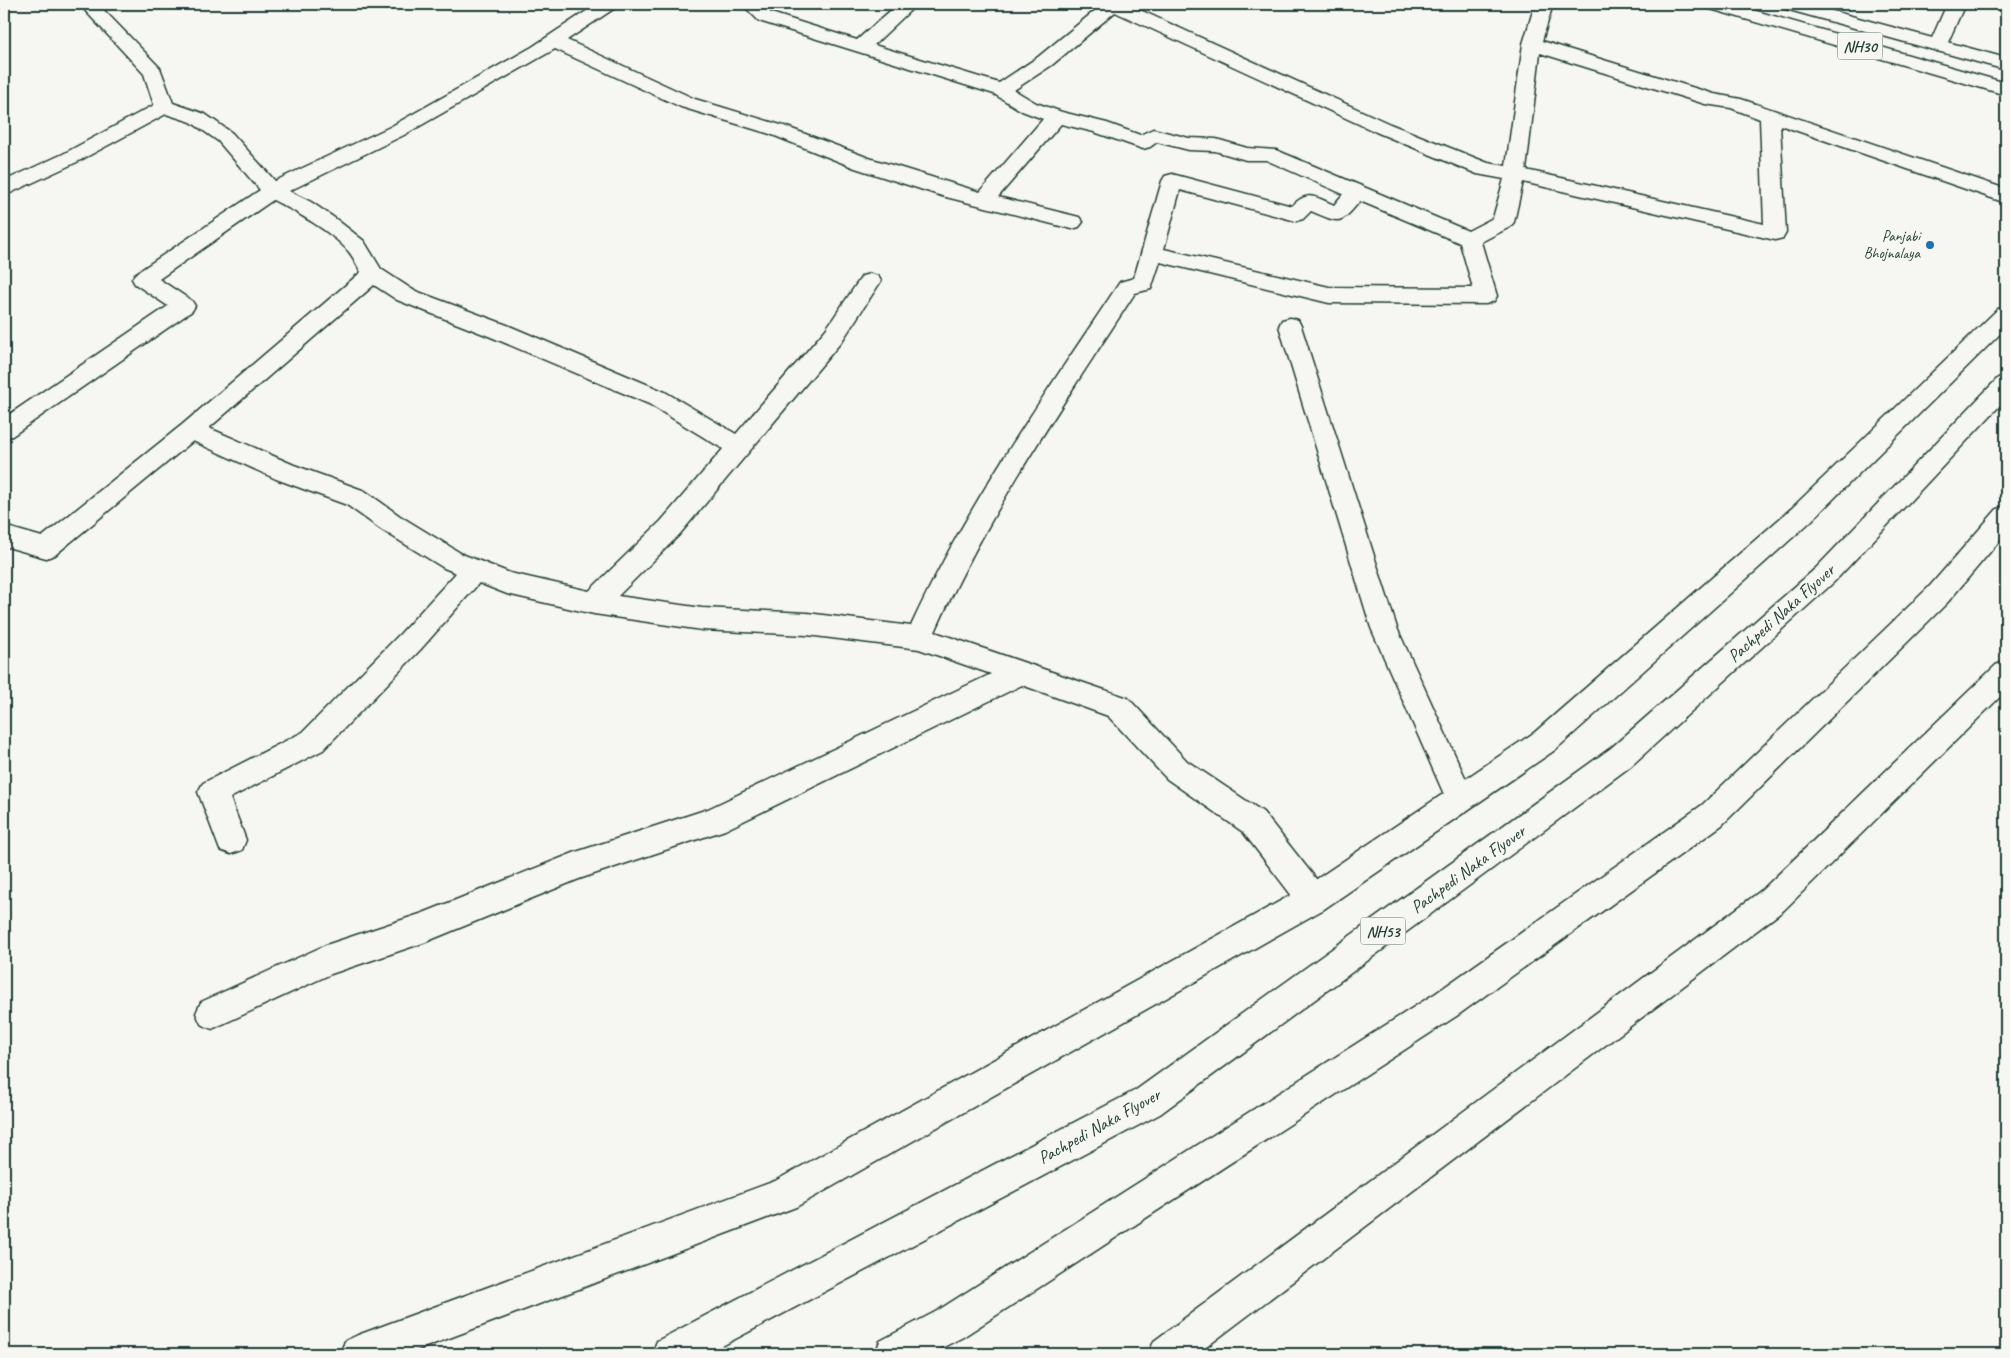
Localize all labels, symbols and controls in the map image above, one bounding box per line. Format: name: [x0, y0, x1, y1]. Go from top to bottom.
road number: NH30: [1838, 32, 1882, 59]
place label: Panjabi Bhojnalaya: [1864, 227, 1922, 263]
marker: Panjabi Bhojnalaya: [1924, 239, 1936, 251]
street label: Pachpedi Naka Flyover: [1723, 558, 1840, 667]
street label: Pachpedi Naka Flyover: [1406, 819, 1531, 918]
road number: NH53: [1360, 918, 1406, 944]
street label: Pachpedi Naka Flyover: [1034, 1083, 1165, 1169]

